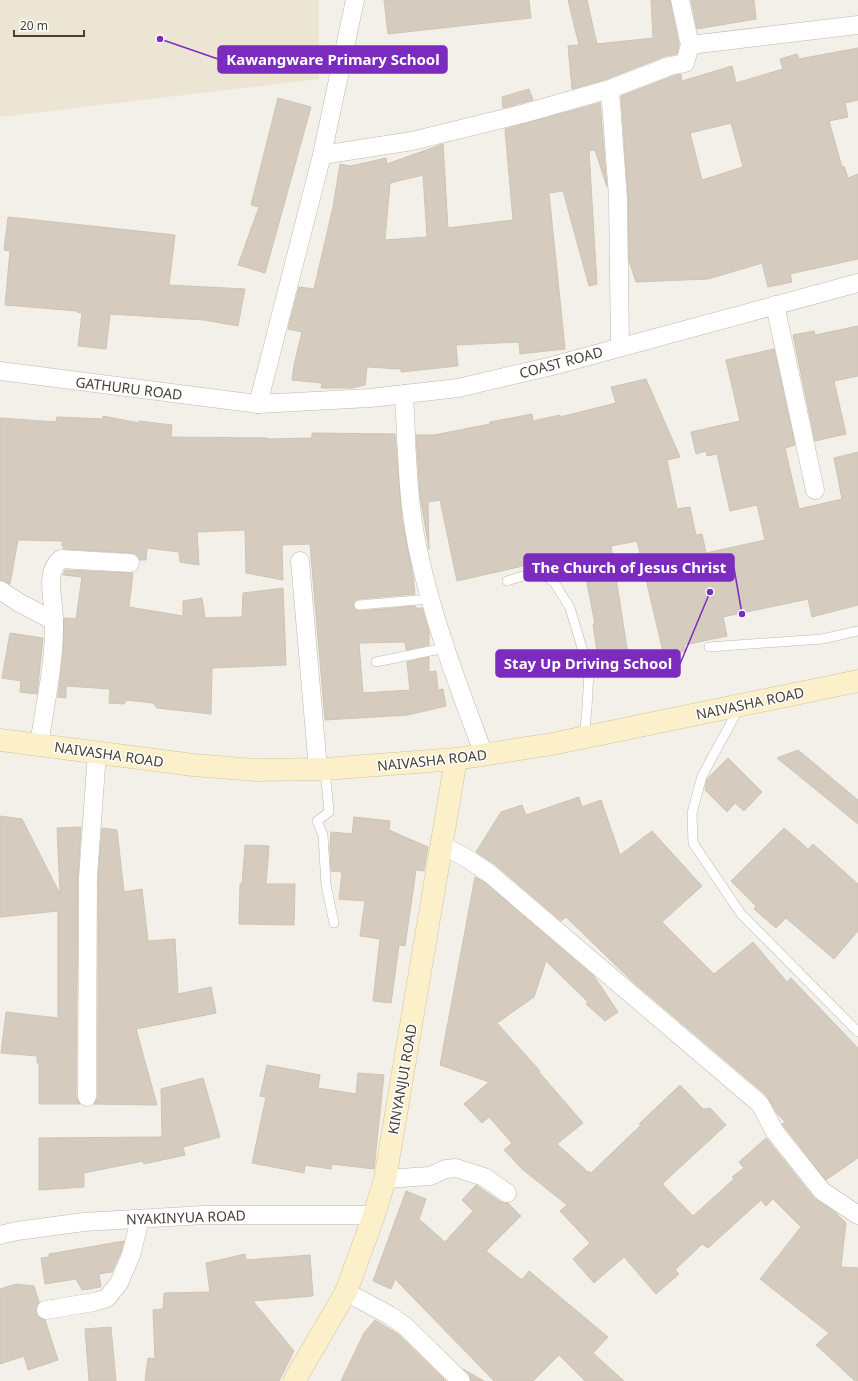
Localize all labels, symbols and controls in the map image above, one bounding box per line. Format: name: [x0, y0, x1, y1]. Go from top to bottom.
scale bar: [14, 12, 84, 38]
text: 20 m: [20, 17, 48, 34]
callout: Kawangware Primary School: [218, 46, 447, 73]
text: Kawangware Primary School: [226, 49, 440, 69]
street label: COAST ROAD: [517, 342, 605, 382]
street label: GATHURU ROAD: [74, 372, 184, 404]
callout: The Church of Jesus Christ: [524, 554, 734, 581]
text: The Church of Jesus Christ: [532, 557, 727, 577]
callout: Stay Up Driving School: [496, 650, 680, 677]
text: Stay Up Driving School: [504, 653, 672, 673]
street label: NAIVASHA ROAD: [694, 682, 806, 724]
street label: NAIVASHA ROAD: [53, 737, 165, 771]
street label: NAIVASHA ROAD: [376, 745, 488, 775]
street label: KINYANJUI ROAD: [383, 1022, 421, 1136]
street label: NYAKINYUA ROAD: [126, 1205, 246, 1229]

